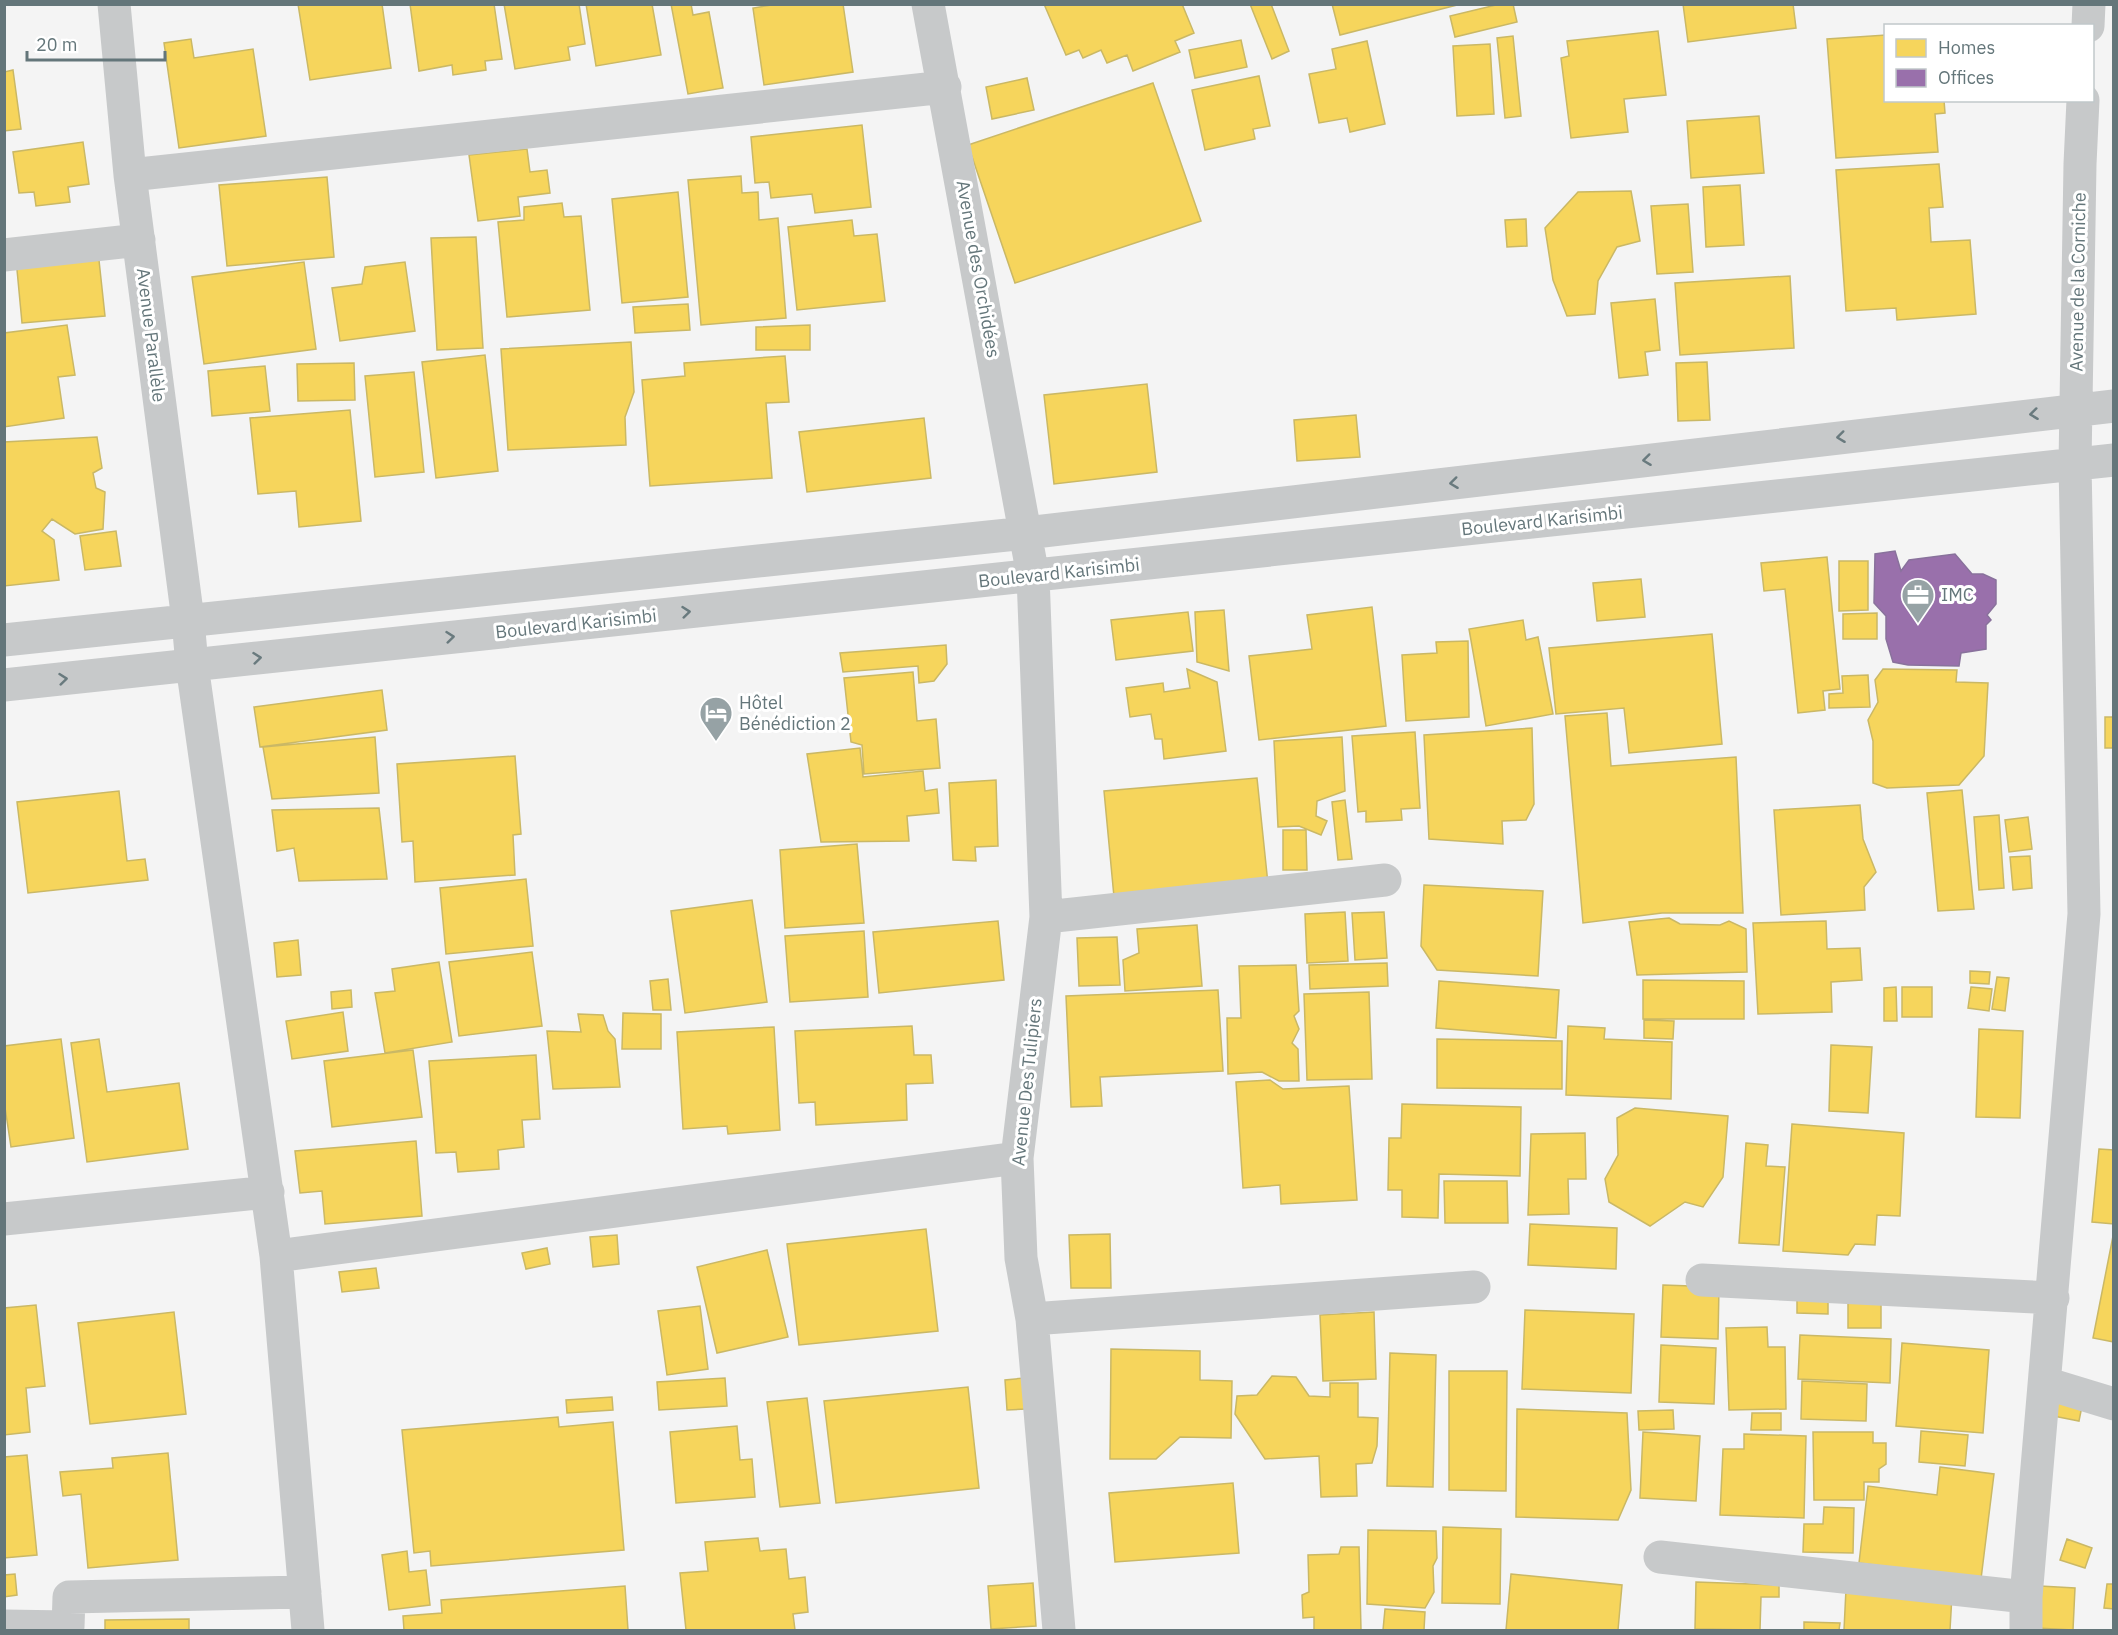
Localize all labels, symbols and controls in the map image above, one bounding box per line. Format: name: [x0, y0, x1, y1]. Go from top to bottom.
scale bar: [27, 24, 165, 62]
legend: [1884, 24, 2094, 102]
text: 20 m: [36, 33, 78, 56]
text: Homes: [1938, 36, 1995, 59]
text: Offices: [1938, 66, 1994, 89]
street label: Avenue des Orchidées: [952, 178, 1005, 359]
street label: Avenue de la Corniche: [2064, 192, 2091, 372]
street label: Avenue Parallèle: [132, 266, 171, 404]
one-way arrow: [2030, 408, 2039, 420]
one-way arrow: [1836, 430, 1845, 443]
one-way arrow: [1643, 453, 1652, 466]
one-way arrow: [1449, 476, 1458, 489]
street label: Boulevard Karisimbi: [1460, 501, 1624, 540]
street label: Boulevard Karisimbi: [977, 553, 1141, 592]
office icon: IMC: [1900, 577, 1936, 624]
place label: IMC: [1941, 583, 1974, 606]
street label: Boulevard Karisimbi: [494, 604, 658, 643]
one-way arrow: [682, 606, 691, 619]
one-way arrow: [446, 631, 455, 644]
one-way arrow: [252, 652, 261, 665]
one-way arrow: [58, 673, 67, 685]
place label: Hôtel Bénédiction 2: [739, 691, 851, 735]
hotel icon: Hôtel Bénédiction 2: [698, 695, 734, 742]
street label: Avenue Des Tulipiers: [1006, 997, 1047, 1167]

